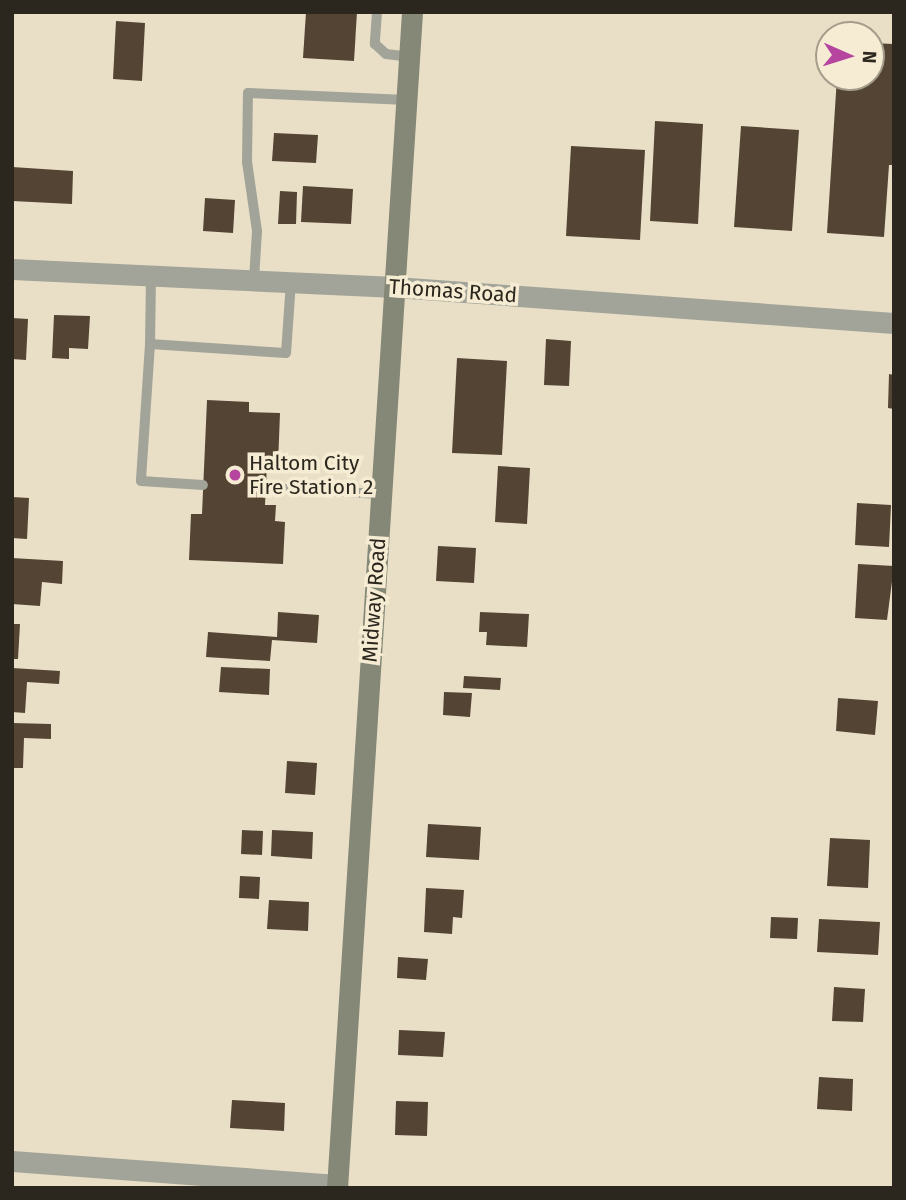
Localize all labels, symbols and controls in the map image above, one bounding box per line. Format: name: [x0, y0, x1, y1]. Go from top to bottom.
north arrow: [815, 21, 885, 91]
text: N: [858, 50, 881, 64]
street label: Thomas Road: [388, 274, 518, 308]
place label: Haltom City Fire Station 2: [249, 450, 373, 500]
marker: Haltom City Fire Station 2: [227, 467, 243, 483]
street label: Midway Road: [357, 537, 391, 663]

